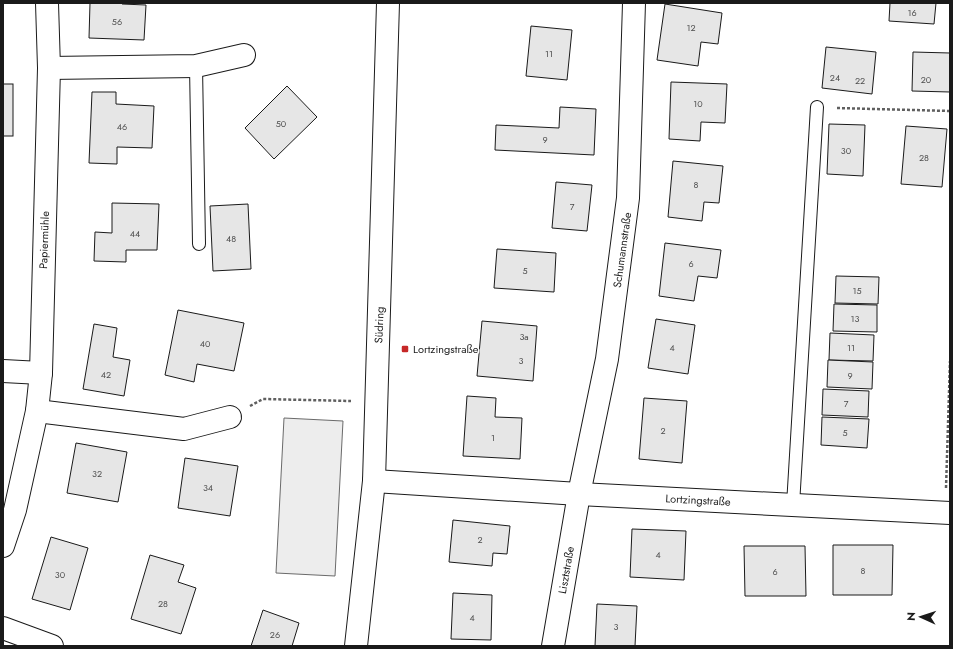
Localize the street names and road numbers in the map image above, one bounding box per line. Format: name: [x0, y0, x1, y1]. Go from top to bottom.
street label: Papiermühle: [35, 210, 53, 269]
street label: Schumannstraße: [609, 211, 635, 289]
street label: Südring: [370, 306, 388, 344]
street label: Lortzingstraße: [665, 490, 731, 510]
street label: Lisztstraße: [554, 545, 578, 595]

